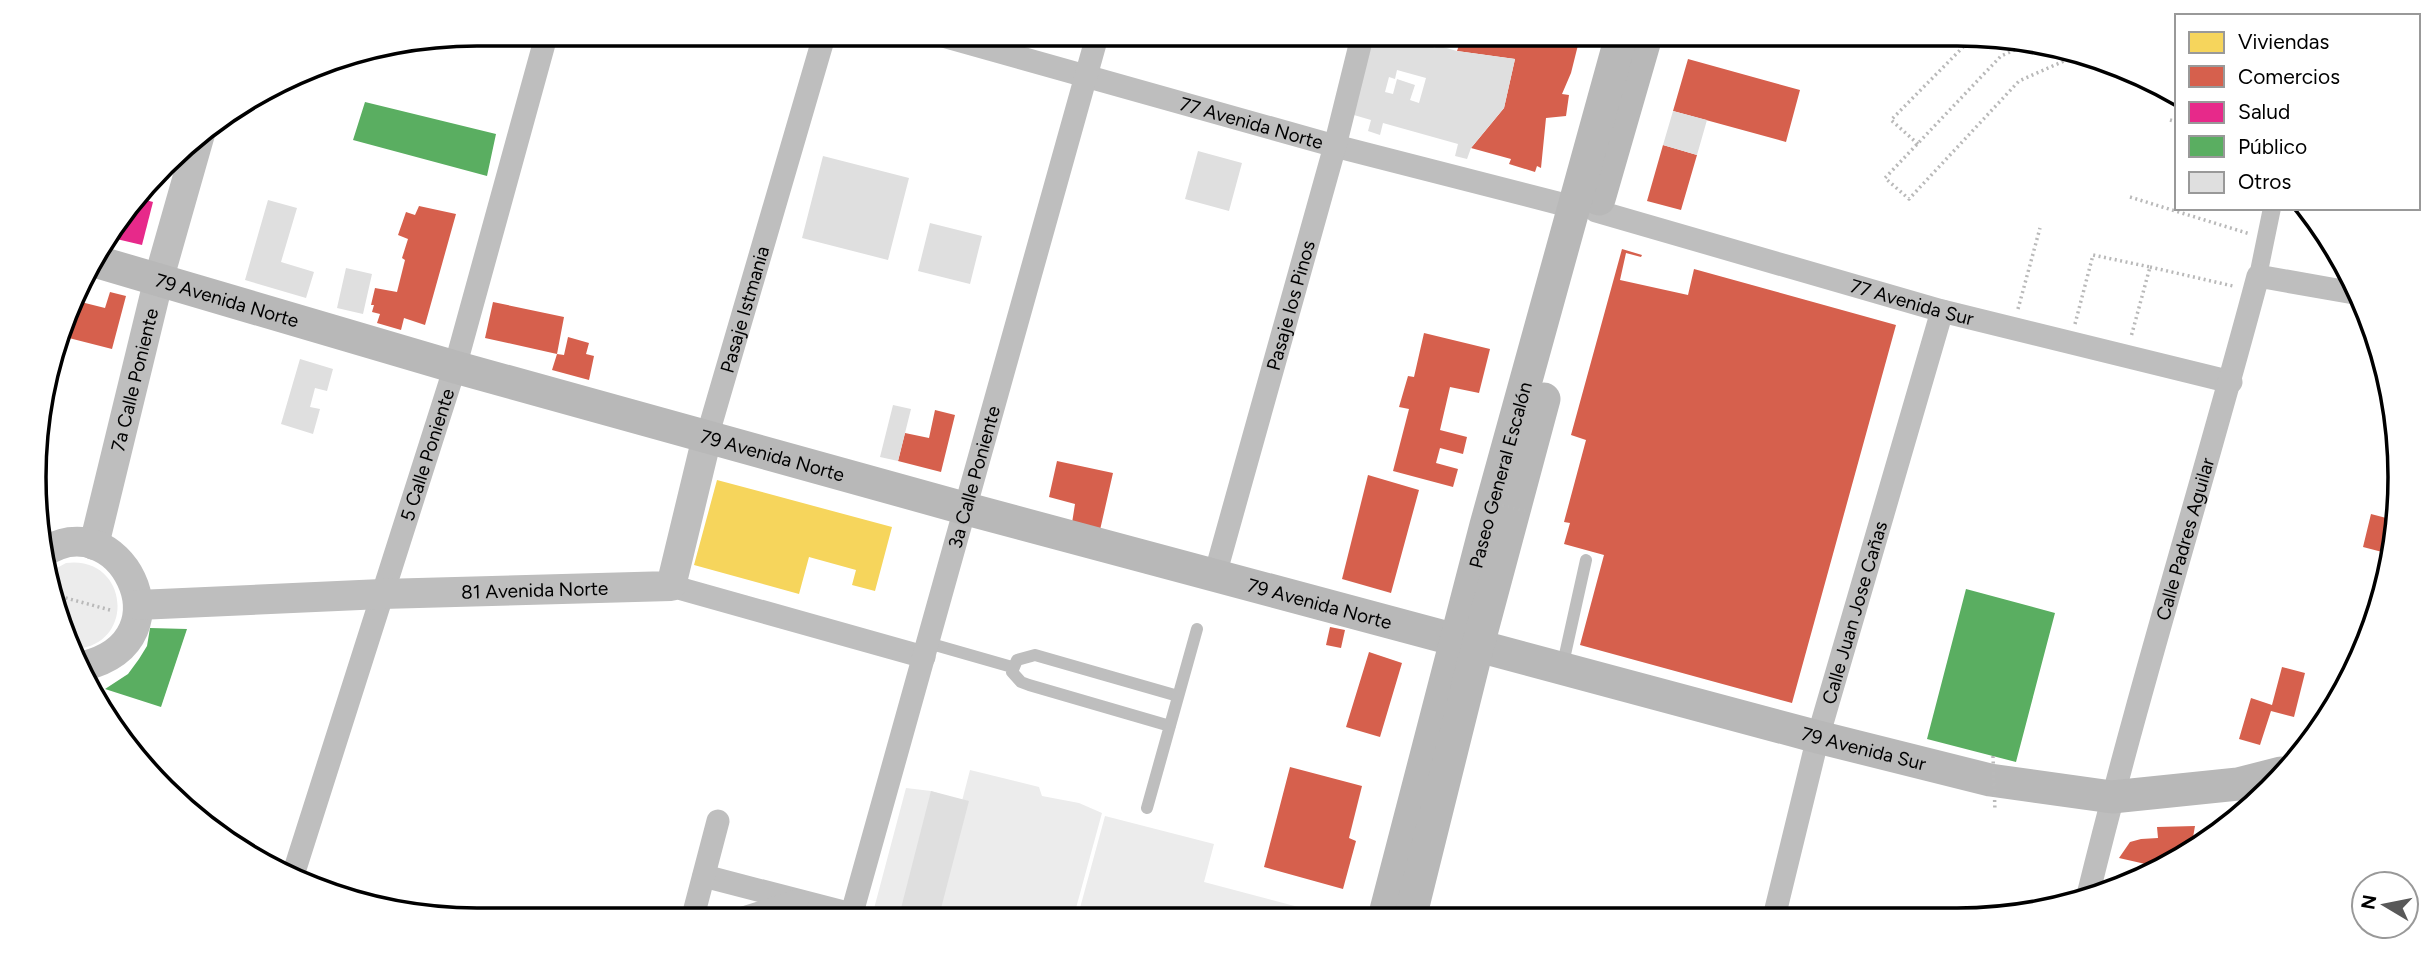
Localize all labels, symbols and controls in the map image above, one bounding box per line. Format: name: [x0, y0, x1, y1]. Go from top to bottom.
legend: [2175, 14, 2420, 210]
text: Viviendas: [2238, 29, 2329, 54]
text: Comercios: [2238, 64, 2340, 89]
street label: 77 Avenida Norte: [1177, 92, 1326, 154]
text: Salud: [2238, 99, 2290, 124]
text: Público: [2238, 134, 2307, 159]
text: Otros: [2238, 169, 2291, 194]
street label: Pasaje los Pinos: [1261, 238, 1320, 373]
street label: Pasaje Istmania: [715, 243, 774, 375]
street label: 79 Avenida Norte: [153, 268, 302, 332]
street label: 77 Avenida Sur: [1848, 274, 1977, 330]
street label: 7a Calle Poniente: [106, 306, 163, 454]
street label: Paseo General Escalón: [1464, 379, 1537, 571]
street label: 5 Calle Poniente: [395, 386, 459, 524]
street label: 3a Calle Poniente: [943, 403, 1005, 551]
street label: 79 Avenida Norte: [698, 424, 847, 486]
street label: Calle Padres Aguilar: [2151, 454, 2219, 623]
street label: Calle Juan Jose Cañas: [1817, 518, 1892, 707]
street label: 79 Avenida Norte: [1245, 573, 1395, 634]
street label: 81 Avenida Norte: [461, 576, 609, 603]
street label: 79 Avenida Sur: [1799, 722, 1929, 775]
north arrow: [2350, 870, 2420, 940]
text: N: [2356, 893, 2381, 911]

